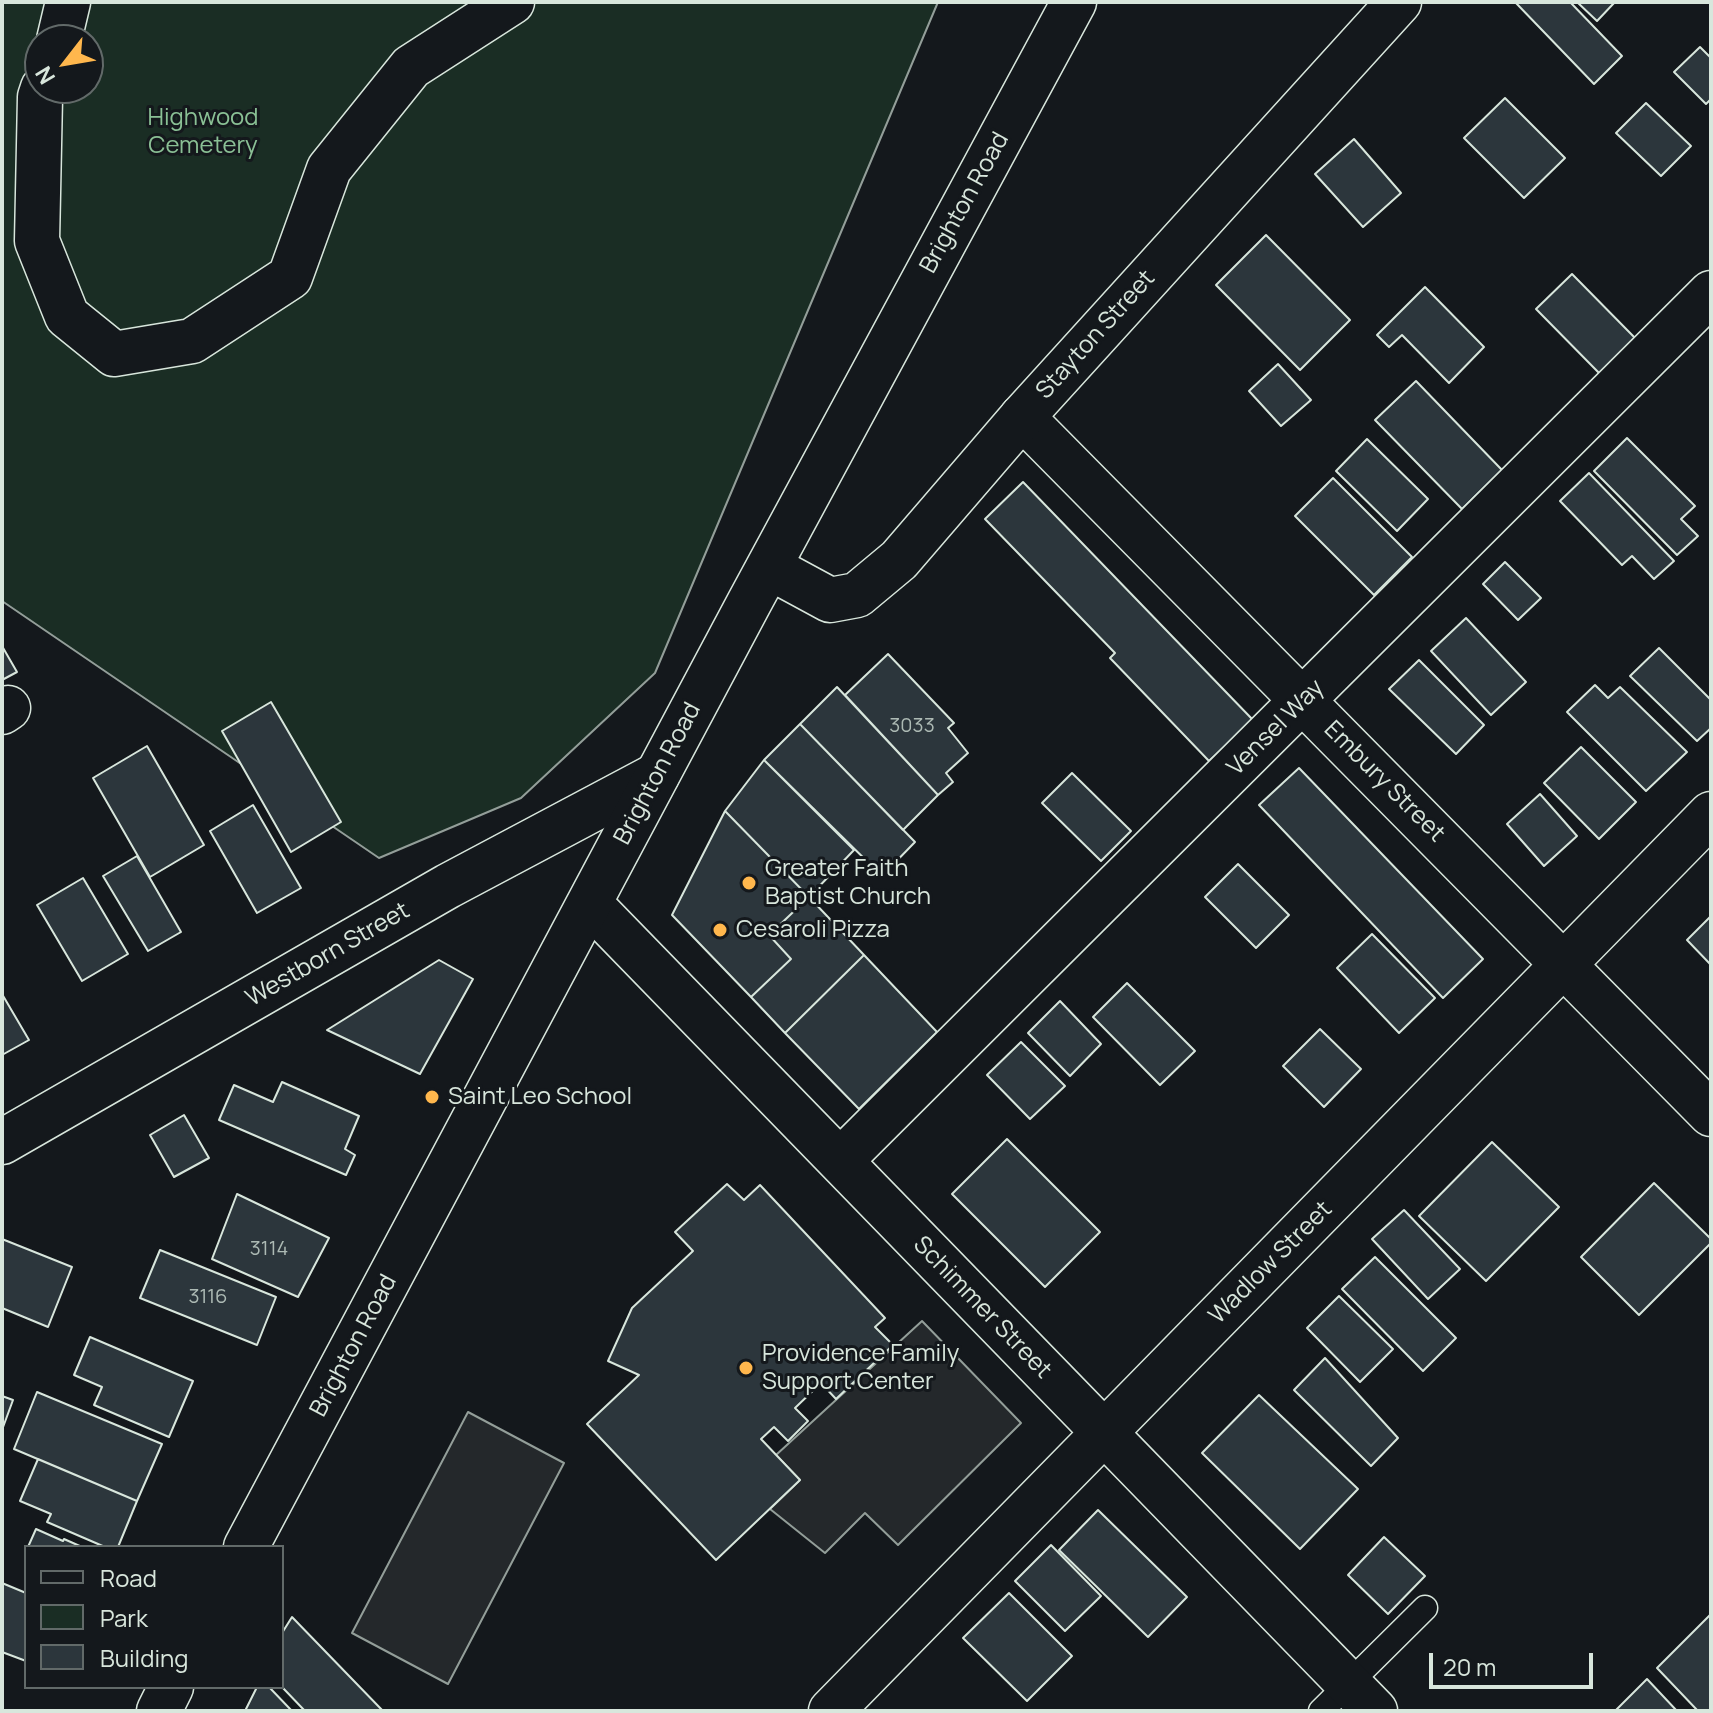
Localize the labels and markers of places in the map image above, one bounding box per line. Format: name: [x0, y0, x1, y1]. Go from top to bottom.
place label: Greater Faith Baptist Church: [765, 855, 931, 911]
marker: Greater Faith Baptist Church: [740, 874, 758, 892]
place label: Cesaroli Pizza: [736, 916, 890, 944]
marker: Cesaroli Pizza: [711, 921, 729, 939]
place label: Saint Leo School: [448, 1083, 632, 1111]
marker: Saint Leo School: [423, 1088, 441, 1106]
place label: Providence Family Support Center: [762, 1340, 959, 1396]
marker: Providence Family Support Center: [737, 1359, 755, 1377]

